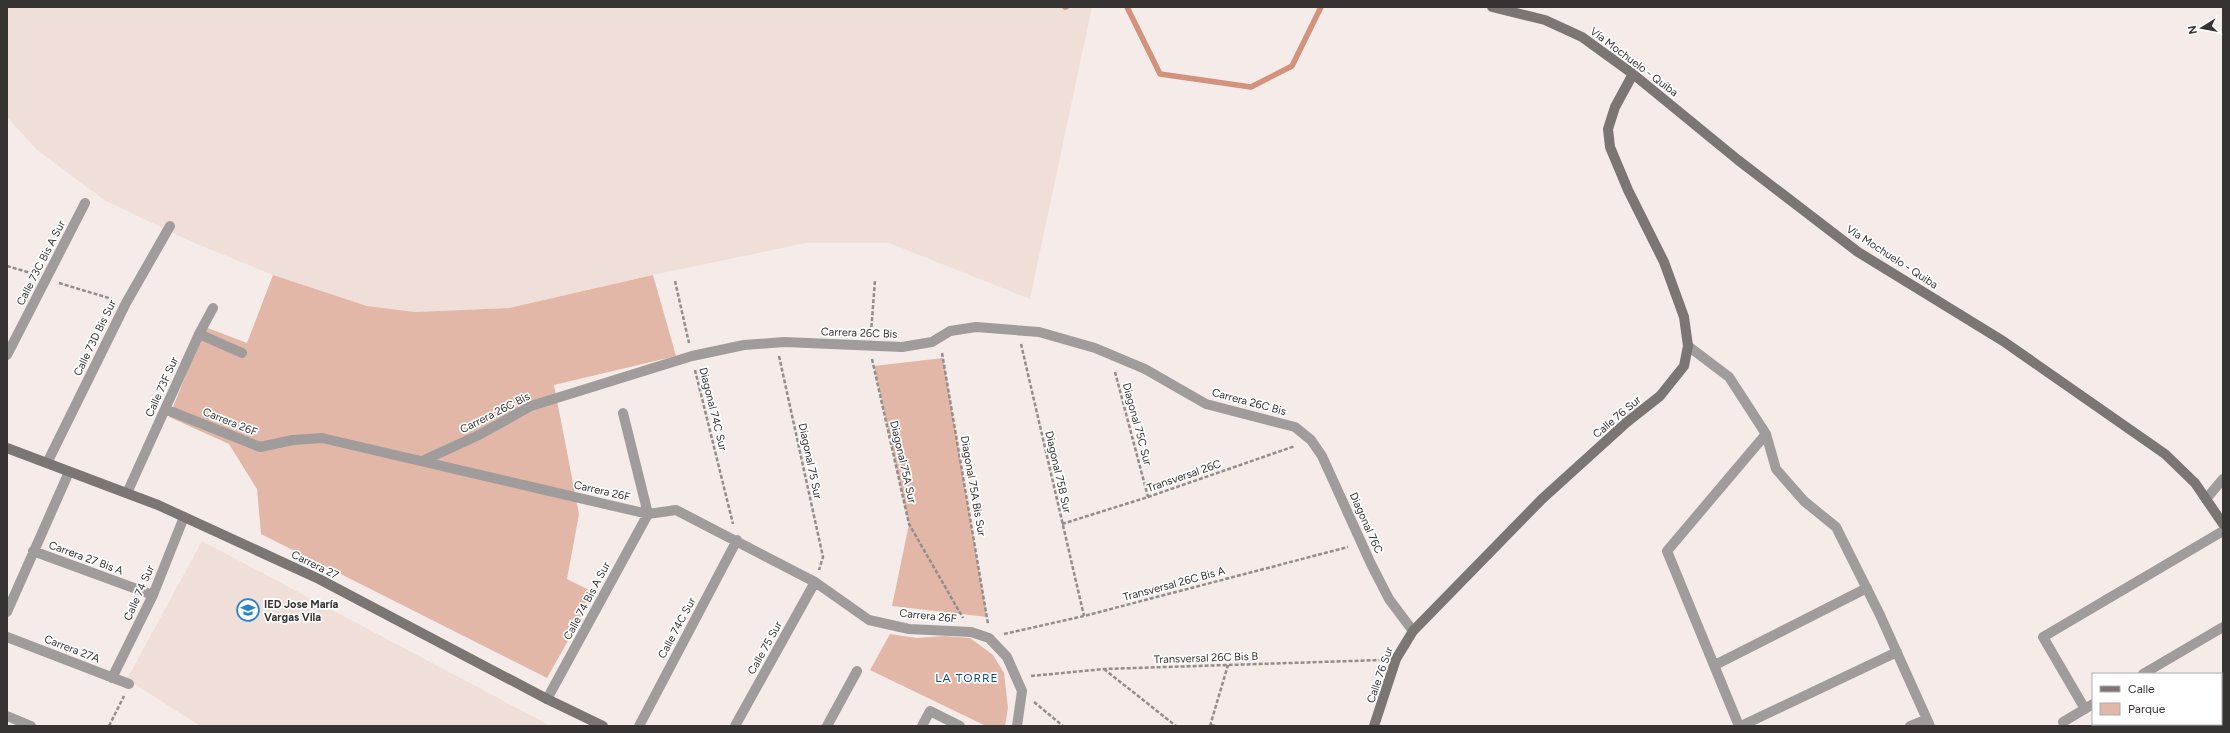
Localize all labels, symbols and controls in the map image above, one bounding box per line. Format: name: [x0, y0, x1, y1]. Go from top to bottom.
north arrow: [2182, 8, 2222, 48]
text: N: [2185, 24, 2200, 35]
street label: Vía Mochuelo - Quiba: [1588, 25, 1680, 99]
street label: Calle 73C Bis A Sur: [14, 218, 68, 308]
street label: Vía Mochuelo - Quiba: [1844, 223, 1940, 291]
street label: Calle 73D Bis Sur: [71, 298, 119, 378]
street label: Carrera 26C Bis: [821, 325, 897, 341]
street label: Calle 73F Sur: [143, 355, 181, 419]
street label: Diagonal 74C Sur: [696, 366, 730, 452]
street label: Diagonal 75C Sur: [1120, 381, 1154, 467]
street label: Carrera 26C Bis: [1210, 386, 1288, 418]
street label: Carrera 26C Bis: [458, 390, 532, 436]
street label: Calle 76 Sur: [1590, 393, 1644, 441]
street label: Carrera 26F: [201, 405, 259, 439]
street label: Diagonal 75A Sur: [887, 419, 919, 505]
street label: Diagonal 75 Sur: [796, 422, 824, 500]
street label: Diagonal 75B Sur: [1042, 430, 1074, 515]
street label: Diagonal 75A Bis Sur: [958, 435, 988, 537]
street label: Transversal 26C: [1145, 457, 1223, 495]
street label: Carrera 26F: [573, 478, 631, 504]
street label: Diagonal 76C: [1347, 490, 1385, 556]
street label: Carrera 27 Bis A: [47, 538, 126, 578]
street label: Carrera 27: [289, 548, 341, 582]
street label: Calle 74 Bis A Sur: [561, 560, 613, 642]
street label: Calle 74 Sur: [121, 563, 157, 623]
street label: Transversal 26C Bis A: [1122, 564, 1227, 604]
street label: Calle 74C Sur: [656, 595, 699, 661]
school or university icon: IED Jose María Vargas Vila: [235, 597, 261, 623]
place label: IED Jose María Vargas Vila: [264, 598, 339, 624]
street label: Carrera 26F: [899, 607, 957, 625]
street label: Calle 75 Sur: [745, 619, 785, 677]
street label: Carrera 27A: [42, 632, 102, 666]
street label: Calle 76 Sur: [1364, 645, 1396, 705]
street label: Transversal 26C Bis B: [1154, 650, 1259, 666]
district label: LA TORRE: [935, 671, 999, 685]
legend: [2092, 673, 2222, 725]
text: Calle: [2128, 682, 2155, 696]
text: Parque: [2128, 702, 2166, 716]

